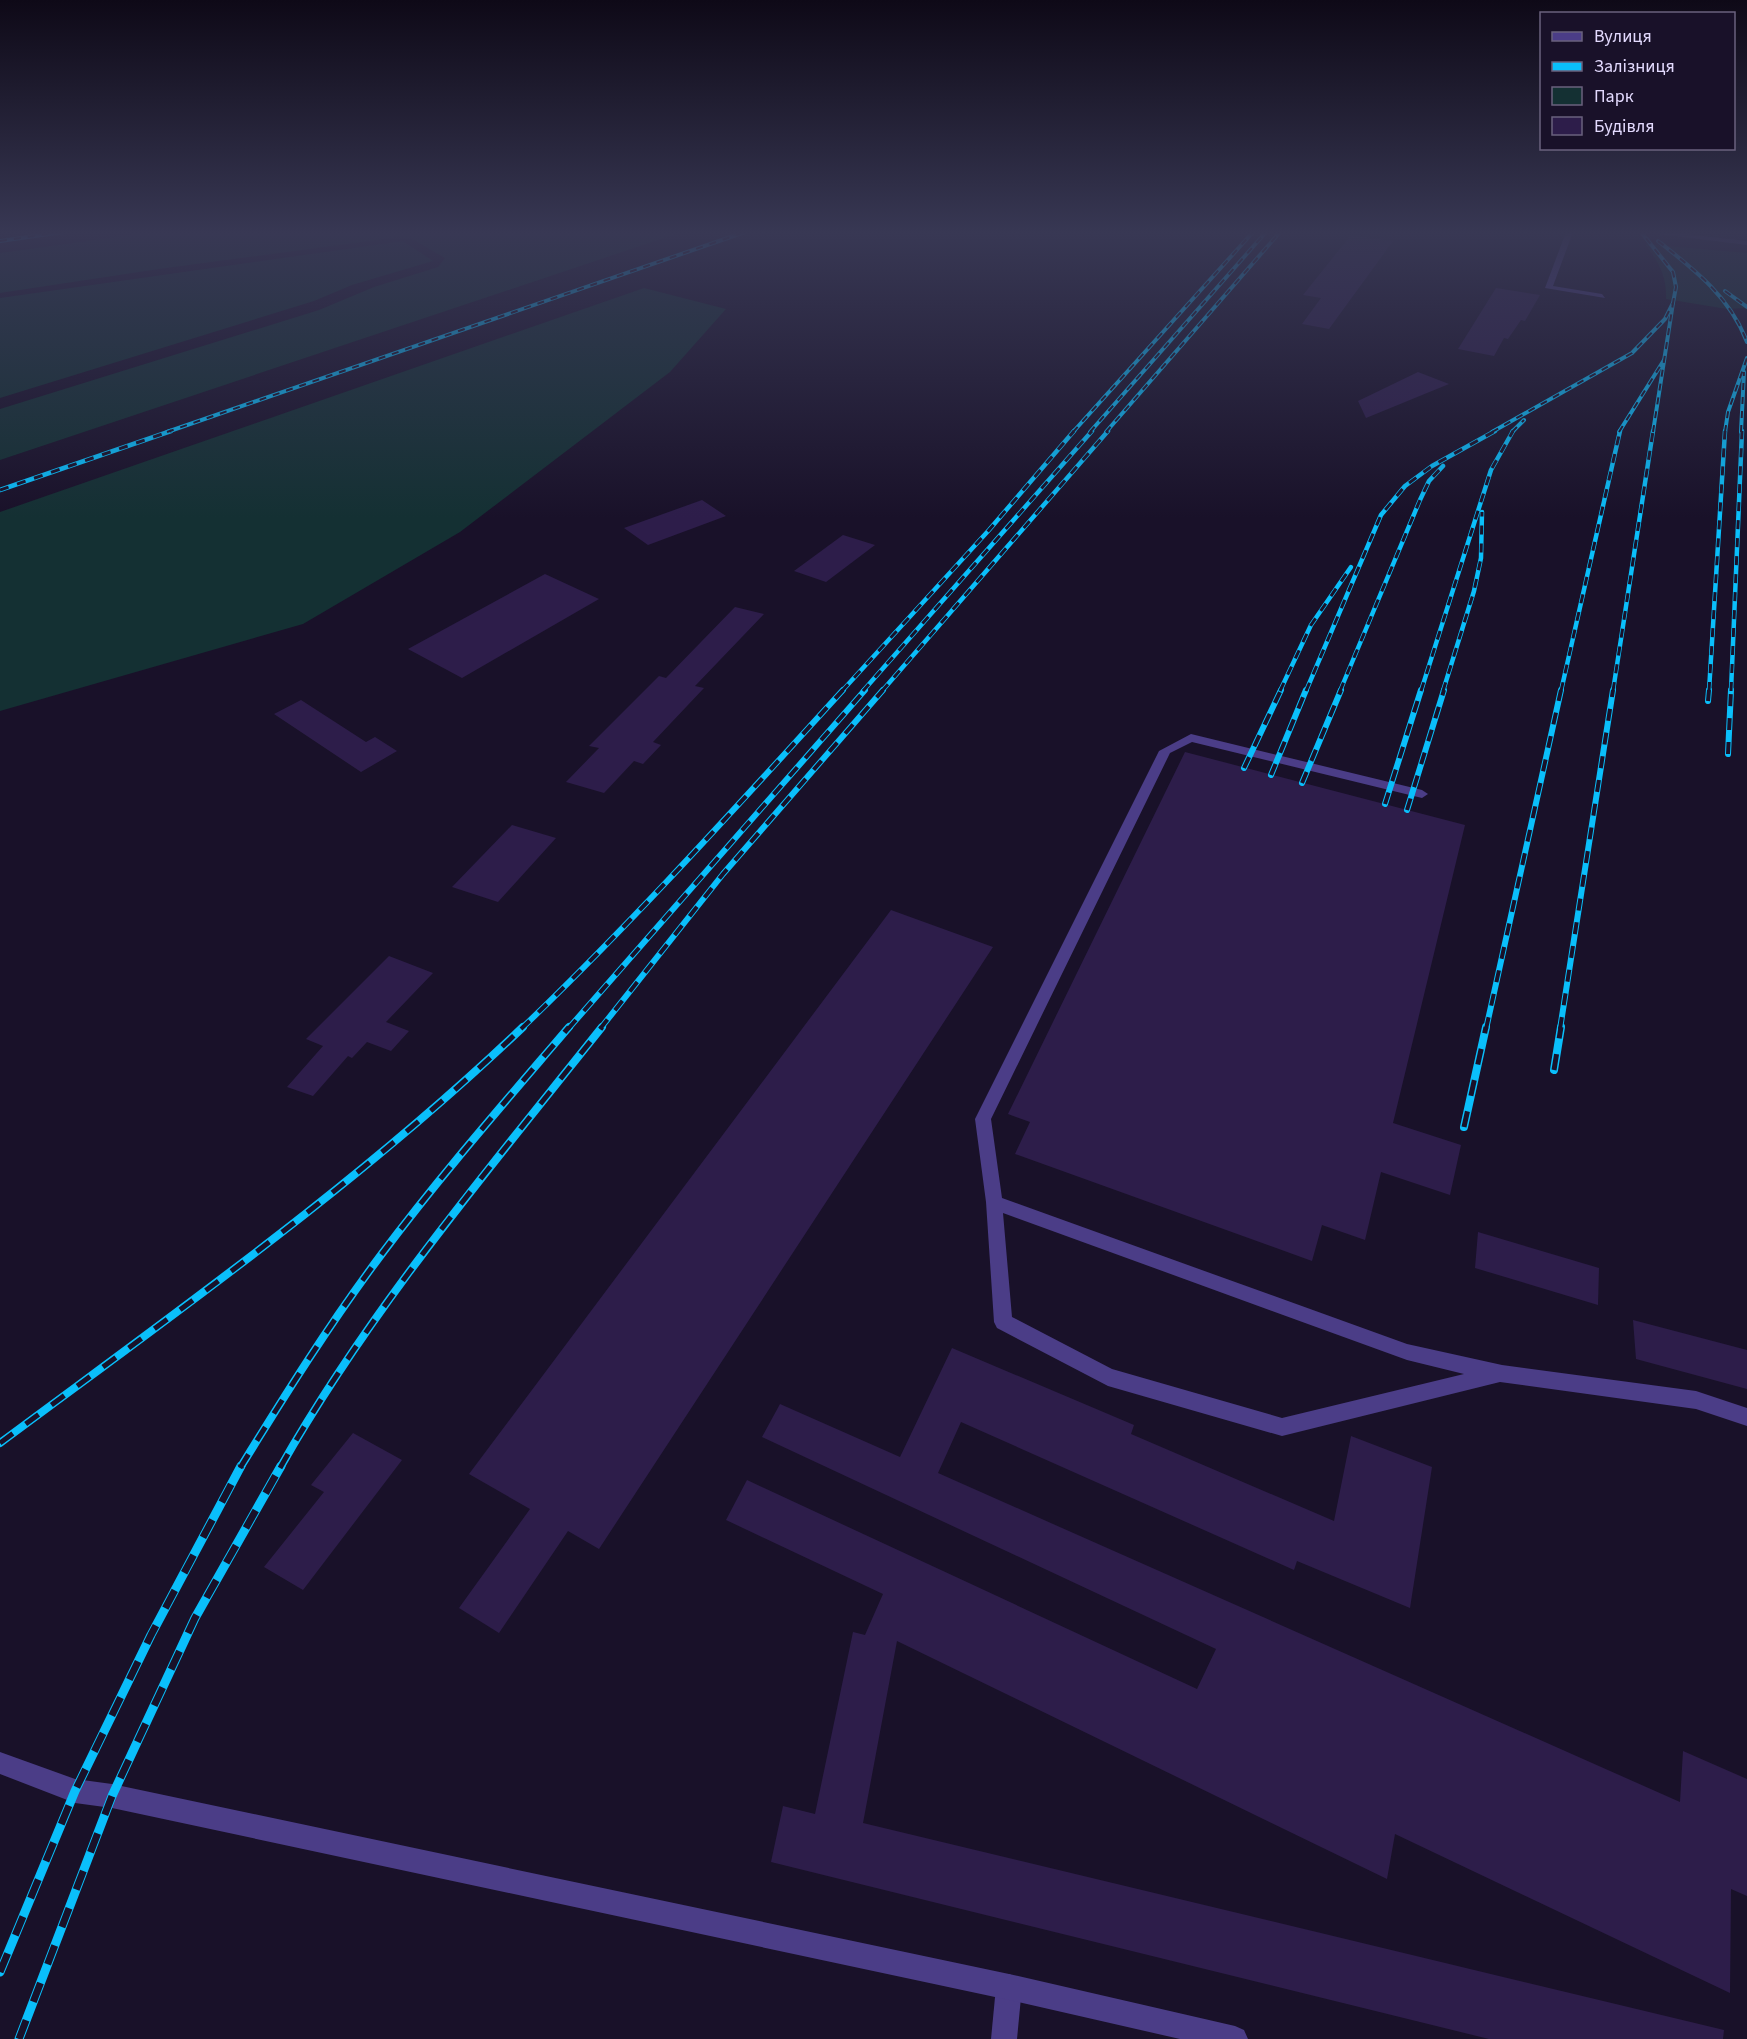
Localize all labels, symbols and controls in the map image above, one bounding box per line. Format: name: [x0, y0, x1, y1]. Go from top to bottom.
legend: [1540, 12, 1735, 150]
text: Вулиця: [1594, 24, 1652, 49]
text: Залізниця: [1594, 54, 1675, 79]
text: Парк: [1594, 84, 1634, 109]
text: Будівля: [1594, 114, 1654, 139]

